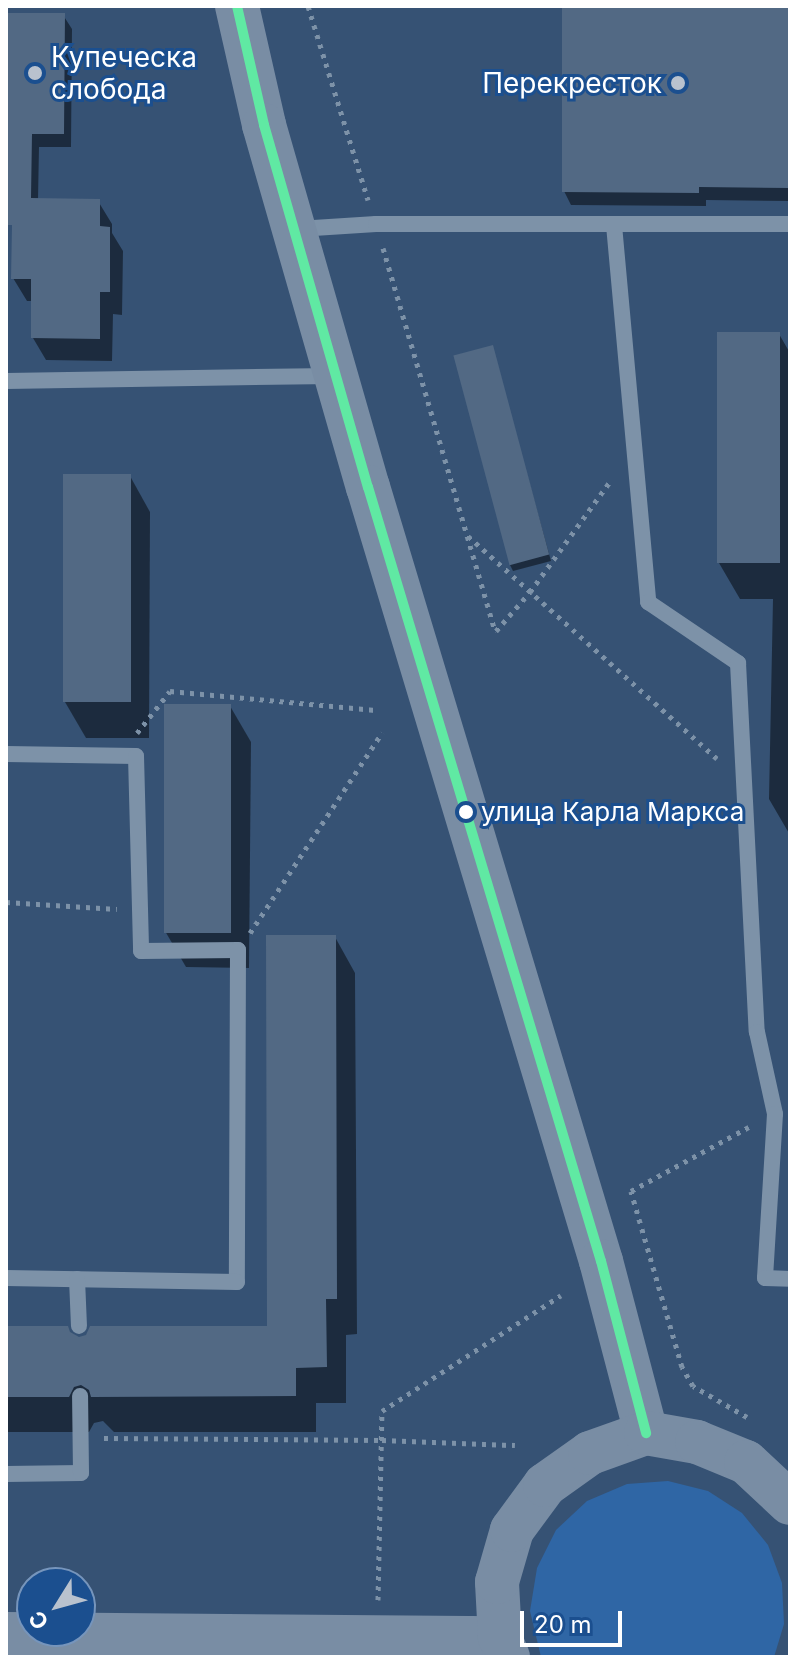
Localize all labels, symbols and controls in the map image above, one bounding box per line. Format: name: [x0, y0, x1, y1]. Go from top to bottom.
place label: Купеческа слобода: [51, 40, 197, 106]
marker: Купеческа слобода: [26, 64, 44, 82]
place label: Перекресток: [482, 66, 662, 100]
marker: Перекресток: [669, 74, 687, 92]
place label: улица Карла Маркса: [481, 796, 744, 828]
marker: улица Карла Маркса: [458, 804, 474, 820]
north arrow: [16, 1567, 96, 1647]
scale bar: [524, 1595, 626, 1645]
text: С: [23, 1606, 54, 1635]
text: 20 m: [534, 1610, 592, 1639]

